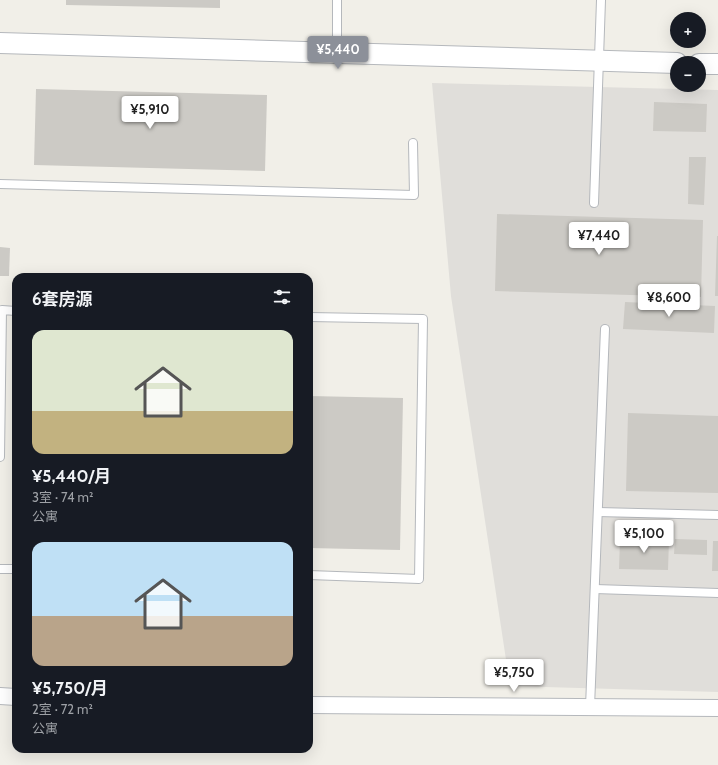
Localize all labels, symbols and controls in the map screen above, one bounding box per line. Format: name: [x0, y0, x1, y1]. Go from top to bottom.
map controls: [670, 12, 706, 92]
button: +: [670, 12, 706, 48]
pin: ¥5,440: [305, 36, 371, 70]
text: ¥5,440: [316, 41, 360, 57]
button: −: [670, 56, 706, 92]
pin: ¥5,910: [117, 96, 183, 130]
text: ¥5,910: [131, 101, 169, 117]
pin: ¥7,440: [566, 222, 632, 256]
text: ¥7,440: [578, 227, 620, 243]
pin: ¥8,600: [636, 284, 702, 318]
icon: filters: [271, 286, 293, 308]
text: 6套房源: [32, 289, 93, 309]
text: ¥8,600: [647, 289, 691, 305]
icon: home: [127, 356, 199, 428]
text: ¥5,440/月: [32, 466, 111, 486]
text: 3室 · 74 m²: [32, 489, 93, 505]
text: 公寓: [32, 508, 58, 524]
pin: ¥5,100: [611, 520, 677, 554]
text: ¥5,100: [624, 525, 664, 541]
icon: home: [127, 568, 199, 640]
pin: ¥5,750: [481, 659, 547, 693]
text: ¥5,750: [494, 664, 534, 680]
text: ¥5,750/月: [32, 678, 108, 698]
text: 2室 · 72 m²: [32, 701, 93, 717]
text: 公寓: [32, 720, 58, 736]

